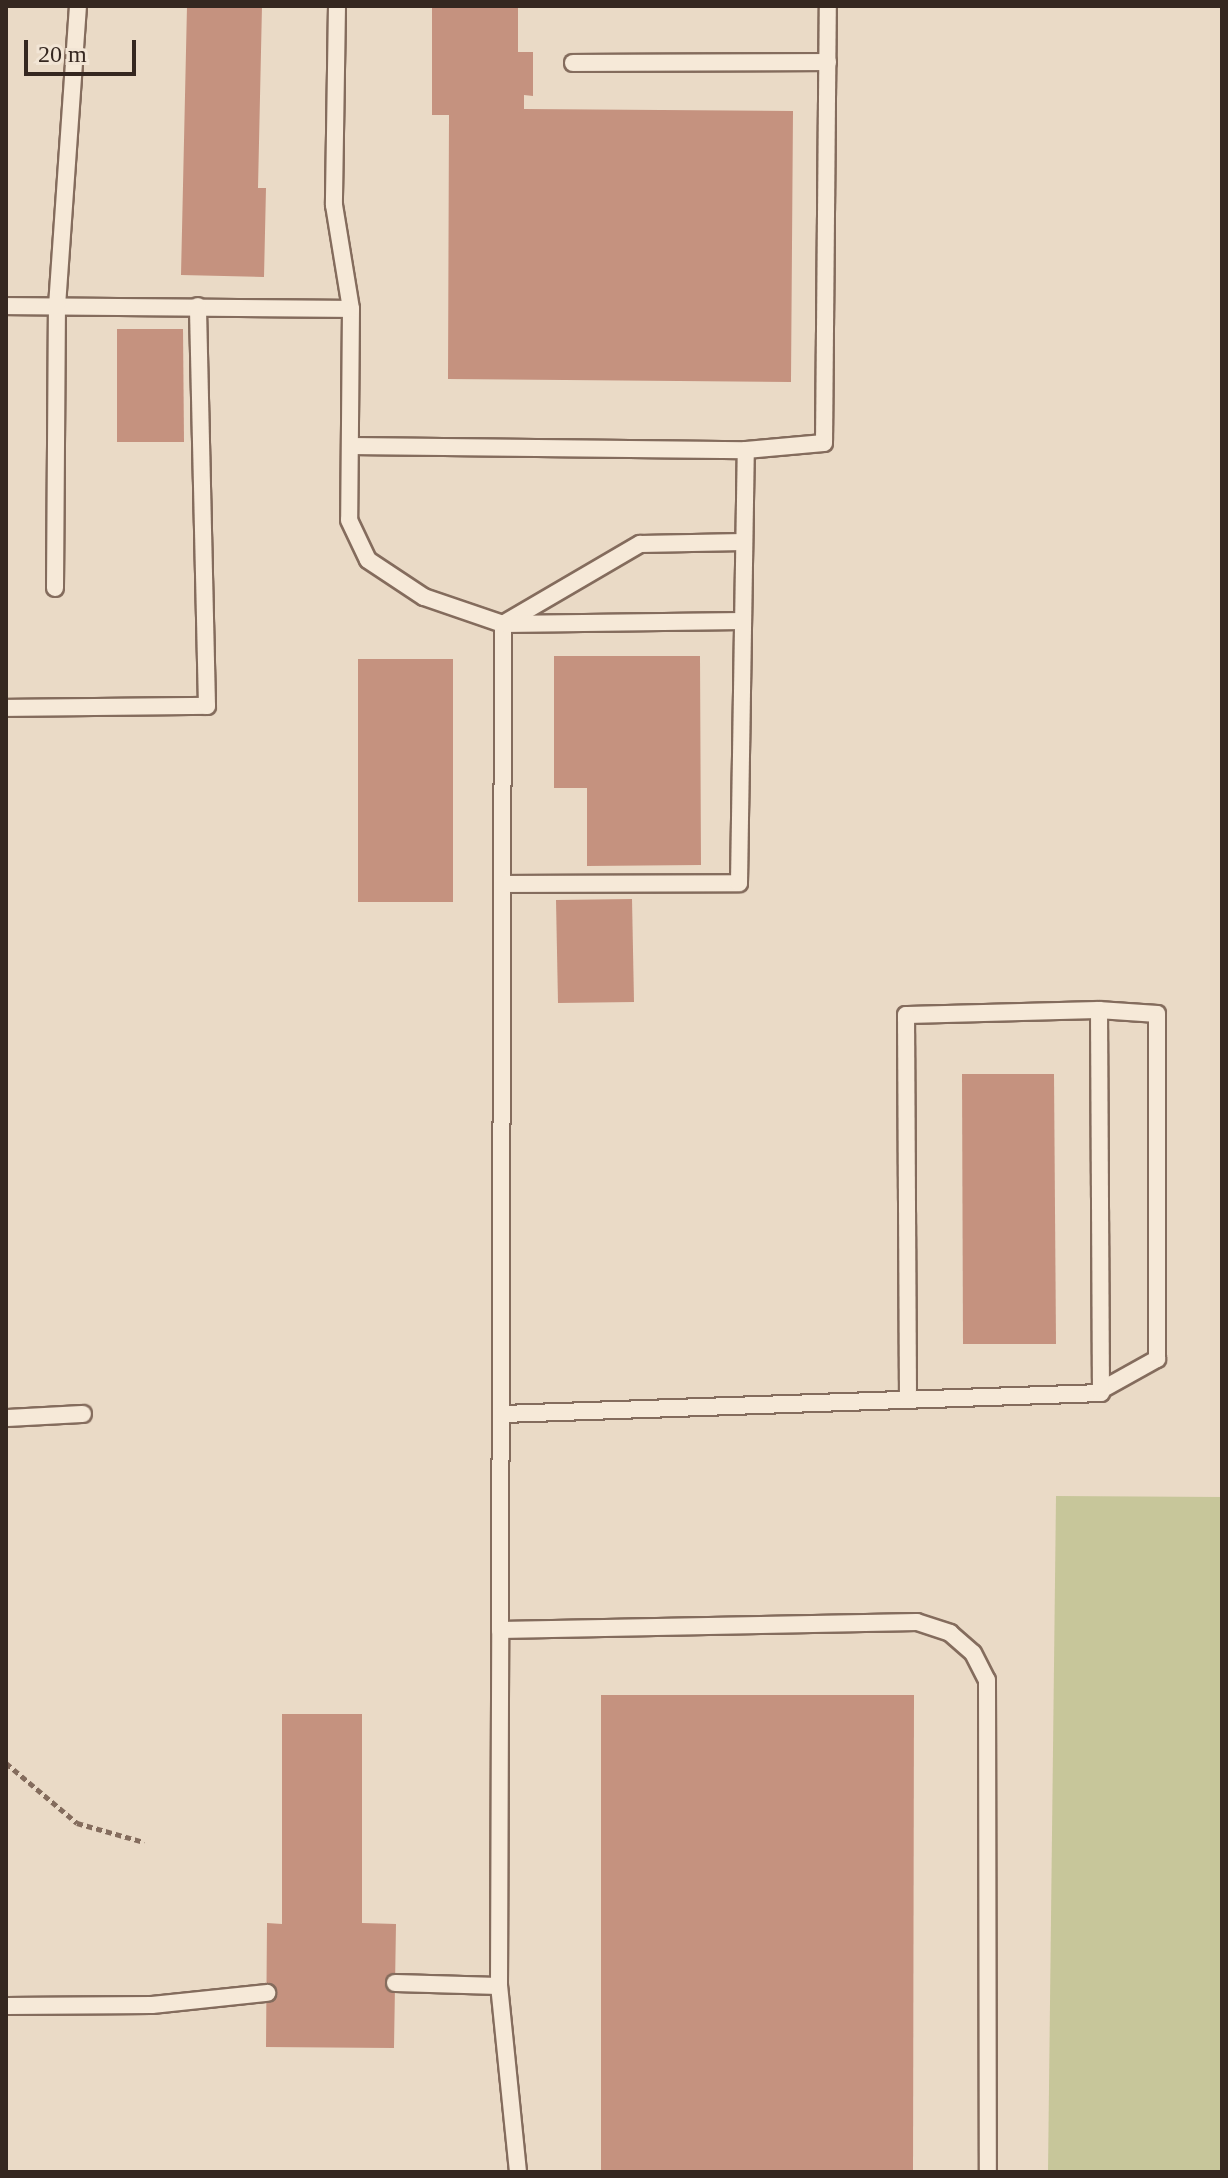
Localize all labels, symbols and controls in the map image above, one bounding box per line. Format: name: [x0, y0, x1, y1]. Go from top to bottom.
scale bar: [28, 24, 140, 74]
text: 20 m: [38, 41, 87, 67]

